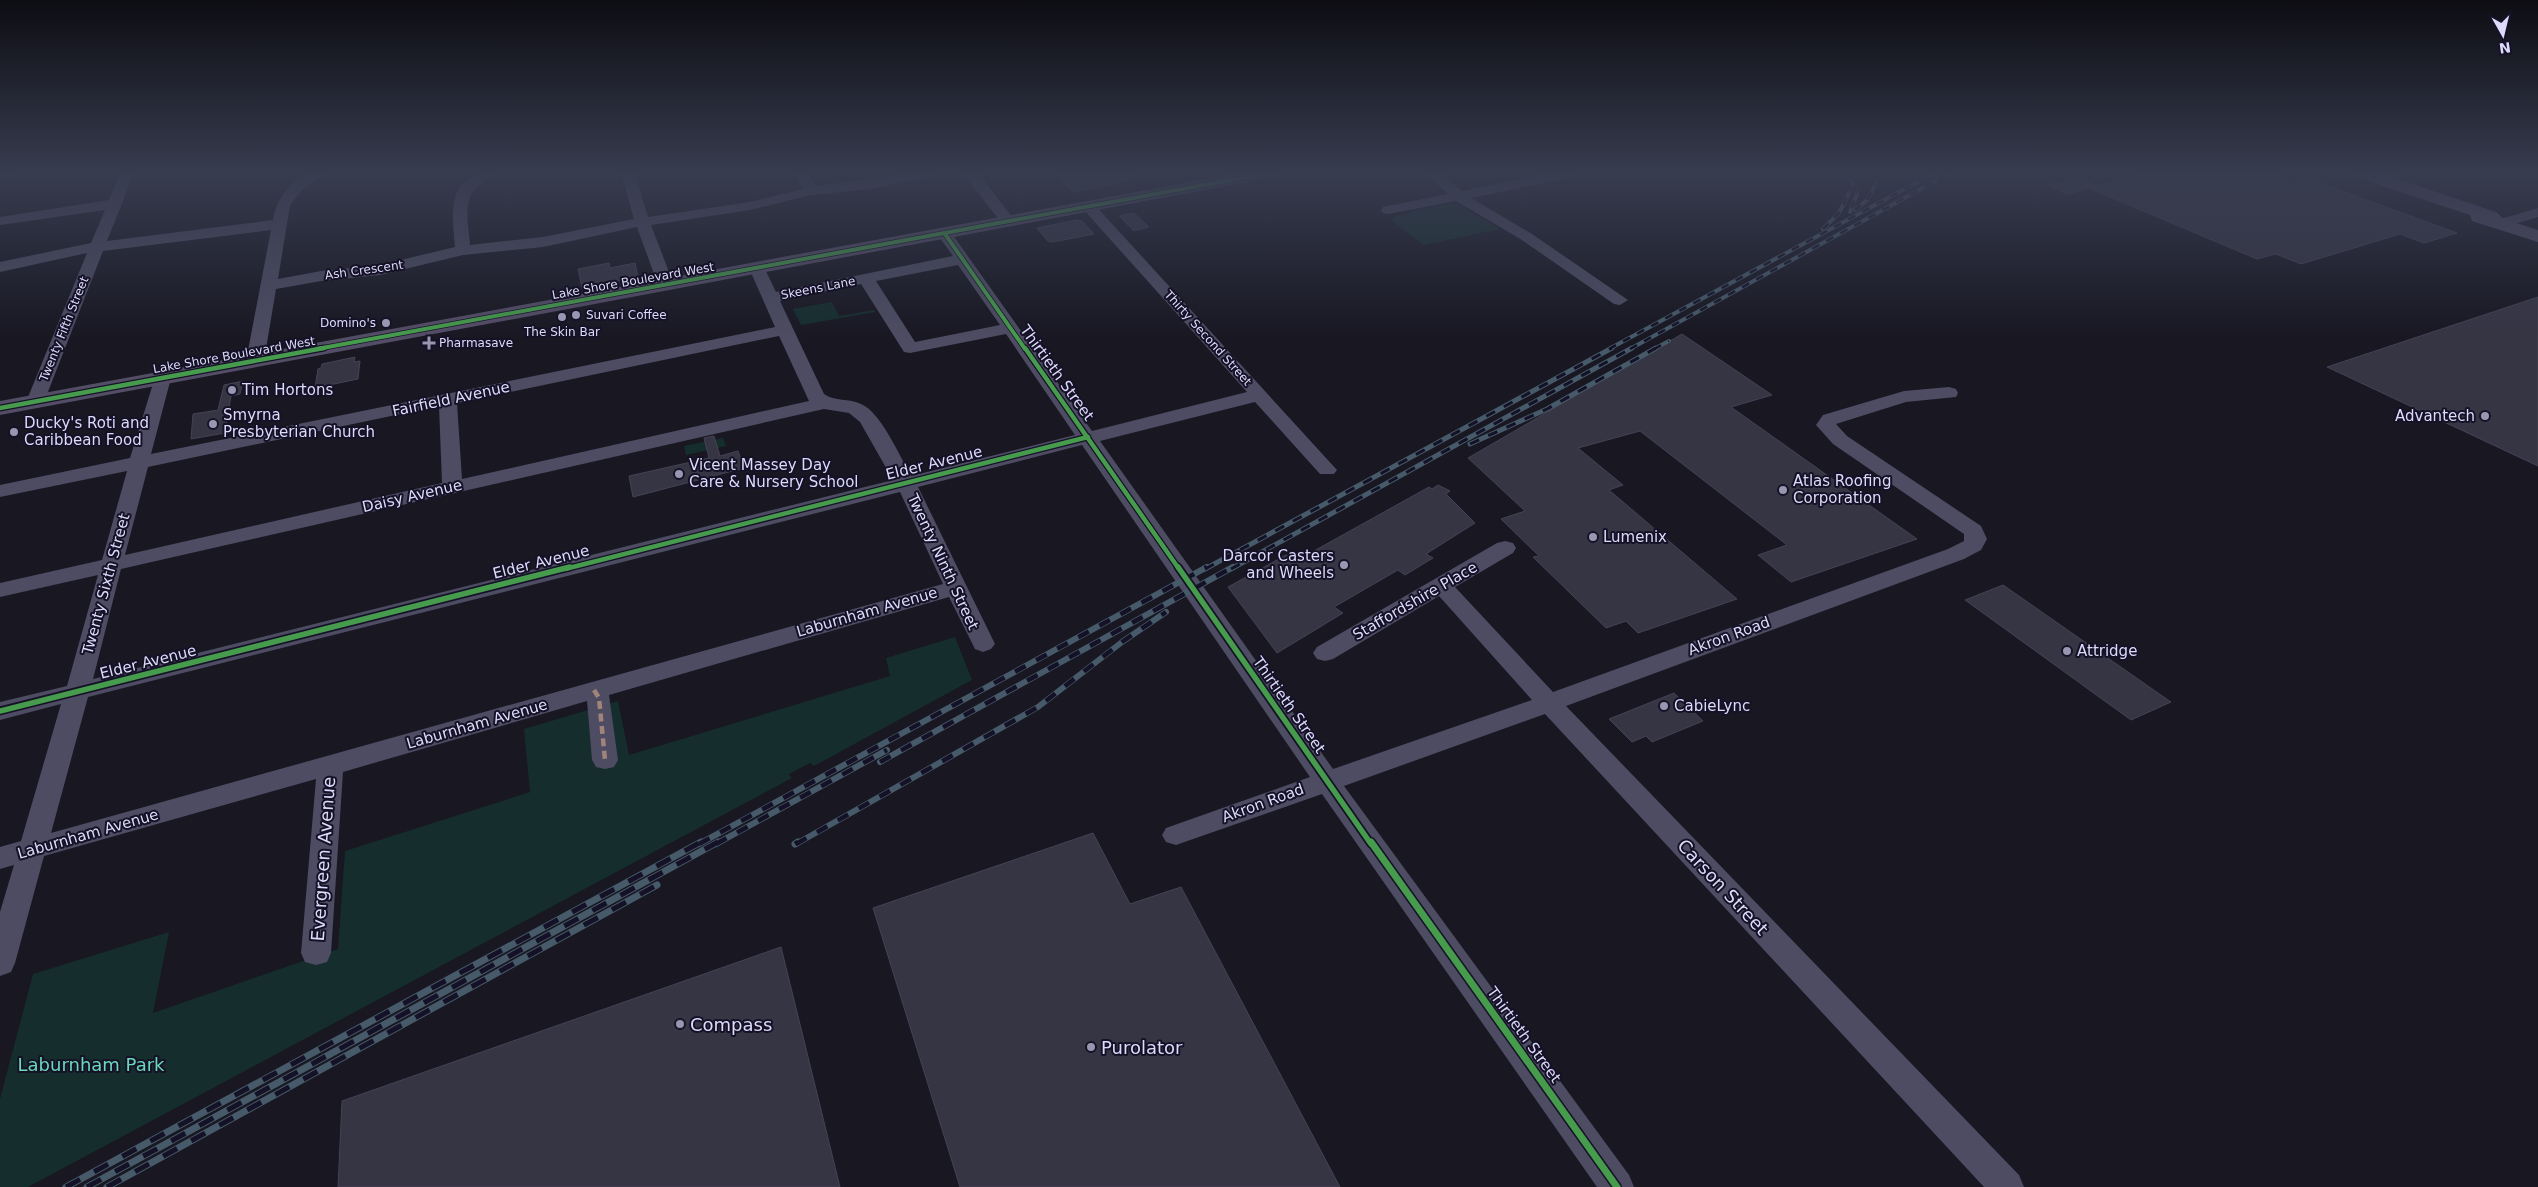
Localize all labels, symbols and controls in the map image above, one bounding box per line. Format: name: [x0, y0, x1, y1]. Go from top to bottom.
north arrow: [2478, 10, 2528, 60]
text: N: [2498, 39, 2512, 57]
street label: Ash Crescent: [324, 258, 404, 282]
street label: Lake Shore Boulevard West: [551, 260, 715, 302]
street label: Twenty Fifth Street: [36, 274, 92, 384]
street label: Skeens Lane: [780, 274, 856, 302]
street label: Thirty Second Street: [1161, 287, 1255, 389]
place label: Suvari Coffee: [586, 308, 667, 322]
marker: Suvari Coffee: [570, 309, 582, 321]
marker: The Skin Bar: [556, 311, 568, 323]
place label: Domino's: [320, 316, 376, 330]
marker: Domino's: [380, 317, 392, 329]
street label: Thirtieth Street: [1016, 321, 1098, 425]
place label: The Skin Bar: [523, 325, 600, 339]
street label: Lake Shore Boulevard West: [152, 334, 316, 376]
place label: Pharmasave: [439, 336, 513, 350]
marker: Pharmasave: [423, 337, 435, 349]
street label: Fairfield Avenue: [391, 378, 511, 420]
place label: Tim Hortons: [241, 381, 333, 399]
marker: Tim Hortons: [226, 384, 238, 396]
place label: Smyrna Presbyterian Church: [223, 406, 375, 441]
place label: Advantech: [2395, 407, 2475, 425]
marker: Advantech: [2479, 410, 2491, 422]
place label: Ducky's Roti and Caribbean Food: [24, 414, 149, 449]
marker: Smyrna Presbyterian Church: [207, 418, 219, 430]
marker: Ducky's Roti and Caribbean Food: [8, 426, 20, 438]
street label: Elder Avenue: [884, 442, 984, 484]
place label: Vicent Massey Day Care & Nursery School: [689, 456, 859, 491]
marker: Vicent Massey Day Care & Nursery School: [673, 468, 685, 480]
place label: Atlas Roofing Corporation: [1793, 472, 1891, 507]
street label: Daisy Avenue: [360, 476, 464, 516]
marker: Atlas Roofing Corporation: [1777, 484, 1789, 496]
street label: Twenty Ninth Street: [903, 490, 982, 633]
street label: Twenty Sixth Street: [78, 511, 134, 658]
place label: Lumenix: [1603, 528, 1667, 546]
marker: Lumenix: [1587, 531, 1599, 543]
street label: Elder Avenue: [491, 541, 591, 583]
place label: Darcor Casters and Wheels: [1222, 547, 1334, 582]
street label: Staffordshire Place: [1350, 558, 1480, 644]
marker: Darcor Casters and Wheels: [1338, 559, 1350, 571]
street label: Laburnham Avenue: [794, 583, 940, 641]
street label: Akron Road: [1686, 613, 1772, 659]
street label: Elder Avenue: [98, 641, 198, 683]
place label: Attridge: [2077, 642, 2137, 660]
marker: Attridge: [2061, 645, 2073, 657]
street label: Thirtieth Street: [1248, 652, 1329, 757]
street label: Laburnham Avenue: [404, 695, 550, 753]
place label: CabieLync: [1674, 697, 1750, 715]
marker: CabieLync: [1658, 700, 1670, 712]
street label: Evergreen Avenue: [307, 776, 339, 942]
street label: Akron Road: [1220, 780, 1306, 826]
street label: Laburnham Avenue: [15, 805, 161, 863]
street label: Carson Street: [1673, 835, 1773, 939]
street label: Thirtieth Street: [1483, 983, 1565, 1087]
place label: Compass: [690, 1014, 772, 1035]
marker: Compass: [674, 1018, 686, 1030]
place label: Purolator: [1101, 1037, 1183, 1058]
marker: Purolator: [1085, 1041, 1097, 1053]
park label: Laburnham Park: [18, 1054, 165, 1075]

